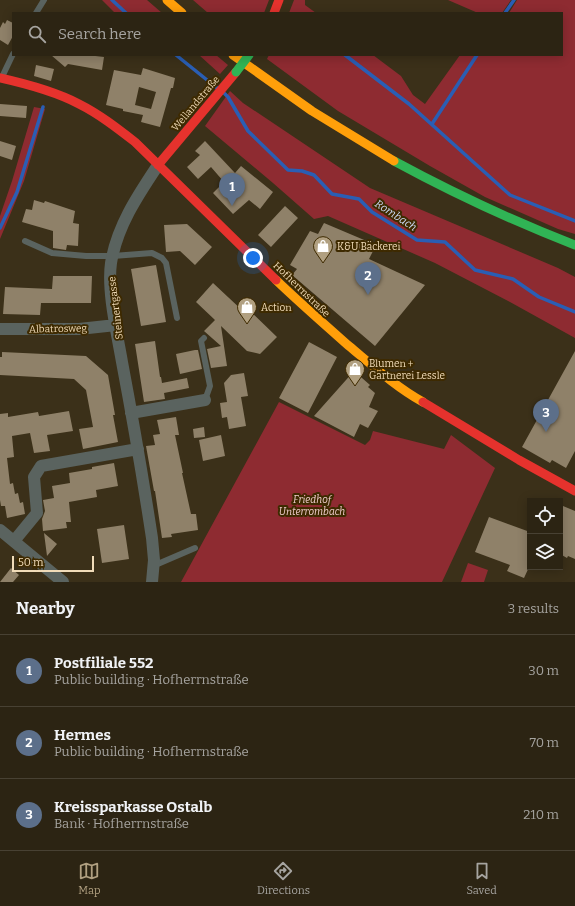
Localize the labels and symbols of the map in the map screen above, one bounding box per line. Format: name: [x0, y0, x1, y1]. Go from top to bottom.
street label: Wellandstraße: [169, 74, 222, 134]
pin: 1: [219, 173, 245, 206]
water label: Rombach: [372, 197, 419, 234]
shop icon: K&U Bäckerei: [312, 235, 334, 263]
place label: K&U Bäckerei: [337, 241, 401, 253]
your location: [243, 248, 263, 268]
street label: Hofherrnstraße: [271, 260, 332, 320]
pin: 2: [355, 262, 381, 295]
street label: Steinertgasse: [106, 276, 126, 340]
shop icon: Action: [236, 296, 258, 324]
place label: Action: [261, 302, 292, 314]
street label: Albatrosweg: [29, 322, 88, 336]
shop icon: Blumen + Gärtnerei Lessle: [344, 358, 366, 386]
place label: Blumen + Gärtnerei Lessle: [369, 358, 445, 382]
pin: 3: [533, 399, 559, 432]
park label: Friedhof Unterrombach: [279, 494, 345, 518]
scale bar: [12, 554, 94, 573]

